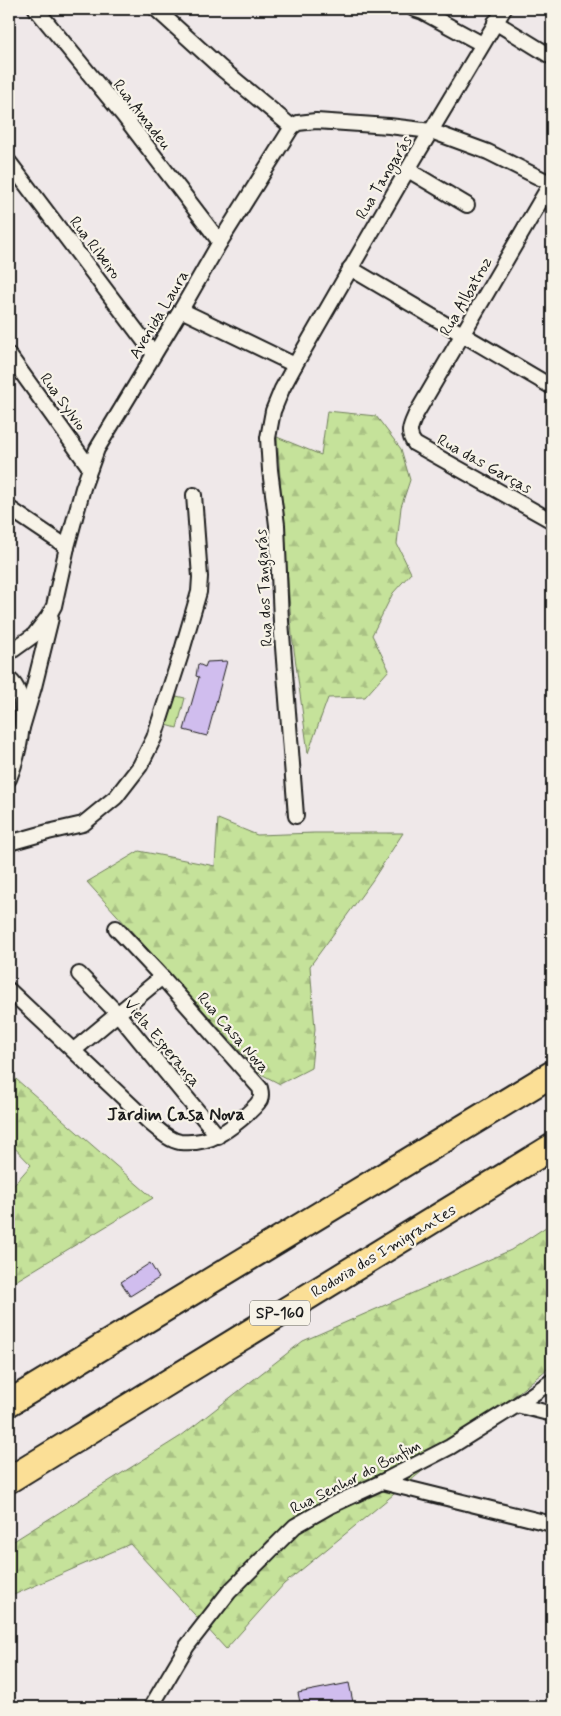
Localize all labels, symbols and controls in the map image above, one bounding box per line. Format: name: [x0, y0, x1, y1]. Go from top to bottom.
street label: Rua Amadeu: [108, 75, 176, 155]
street label: Rua Tangarás: [351, 132, 418, 224]
street label: Rua Ribeiro: [64, 212, 125, 284]
street label: Rua Albatroz: [435, 253, 498, 340]
street label: Avenida Laura: [125, 267, 194, 363]
street label: Rua Sylvio: [35, 369, 91, 435]
street label: Rua das Garças: [433, 430, 535, 499]
street label: Rua dos Tangarás: [251, 528, 279, 647]
street label: Rua Casa Nova: [192, 988, 274, 1078]
street label: Viela Esperança: [119, 994, 205, 1091]
district label: Jardim Casa Nova: [107, 1103, 245, 1127]
street label: Rodovia dos Imigrantes: [307, 1200, 460, 1303]
road number: SP-160: [250, 1300, 310, 1326]
street label: Rua Senhor do Bonfim: [287, 1435, 425, 1519]

